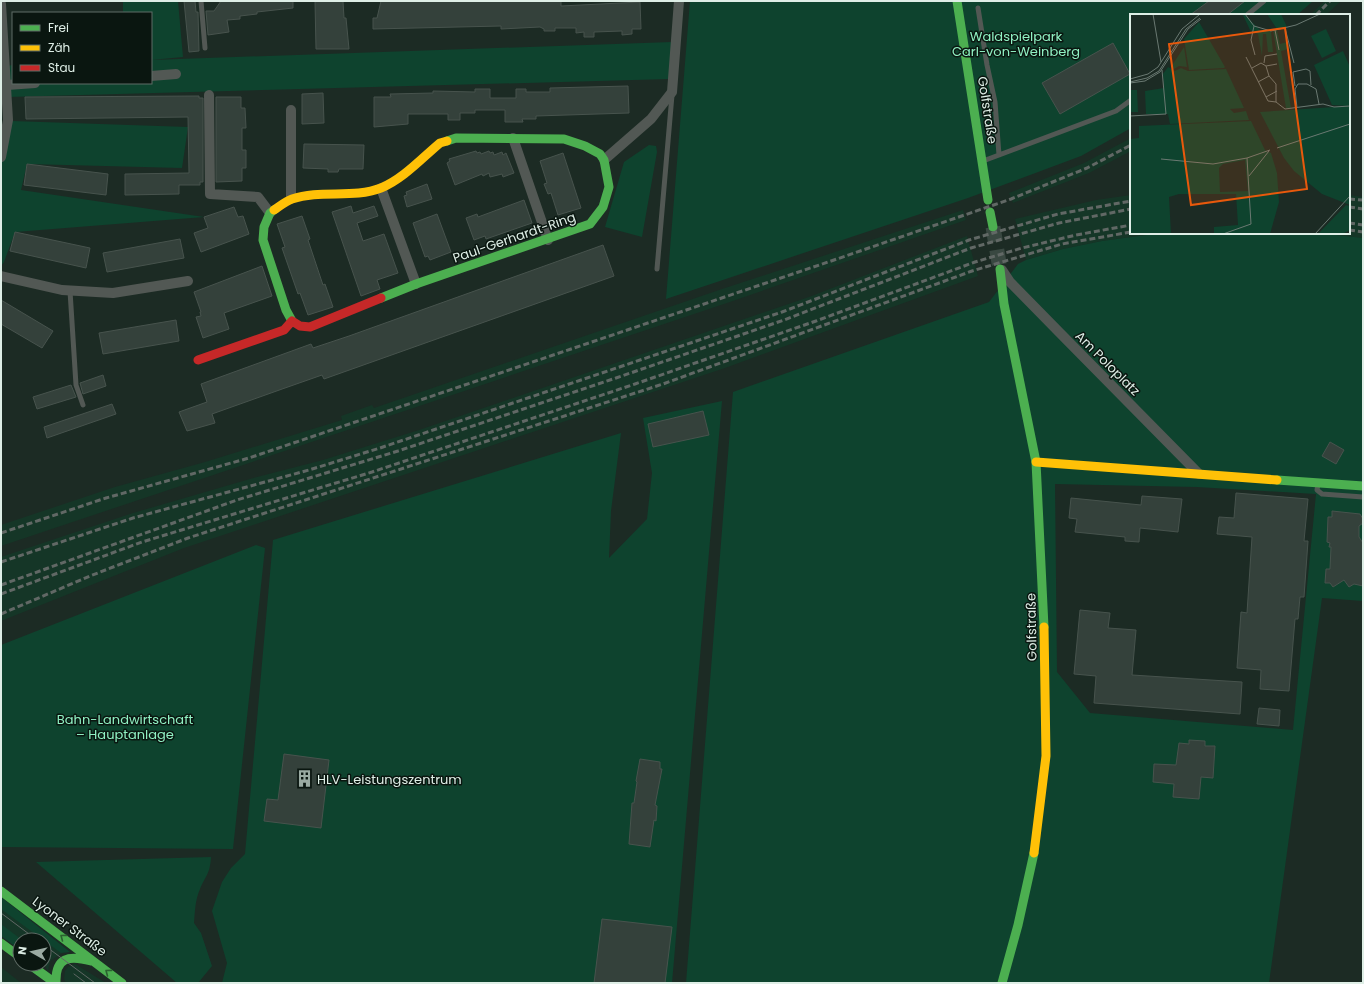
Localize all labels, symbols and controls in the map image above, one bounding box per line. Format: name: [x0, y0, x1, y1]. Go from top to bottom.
legend: [12, 12, 152, 84]
inset map: [1130, 14, 1350, 234]
text: Frei: [48, 19, 69, 36]
park label: Waldspielpark Carl-von-Weinberg: [952, 27, 1080, 61]
text: Zäh: [48, 39, 70, 56]
text: Stau: [48, 59, 75, 76]
street label: Golfstraße: [973, 75, 1002, 145]
street label: Paul-Gerhardt-Ring: [450, 208, 578, 267]
street label: Am Poloplatz: [1071, 327, 1144, 400]
street label: Golfstraße: [1021, 593, 1042, 661]
park label: Bahn-Landwirtschaft – Hauptanlage: [57, 710, 193, 744]
building icon: HLV-Leistungszentrum: [294, 769, 314, 789]
place label: HLV-Leistungszentrum: [317, 770, 462, 789]
street label: Lyoner Straße: [28, 892, 111, 961]
north arrow: [12, 932, 52, 972]
one-way arrow: [61, 935, 68, 942]
text: N: [14, 945, 31, 956]
one-way arrow: [106, 970, 113, 977]

